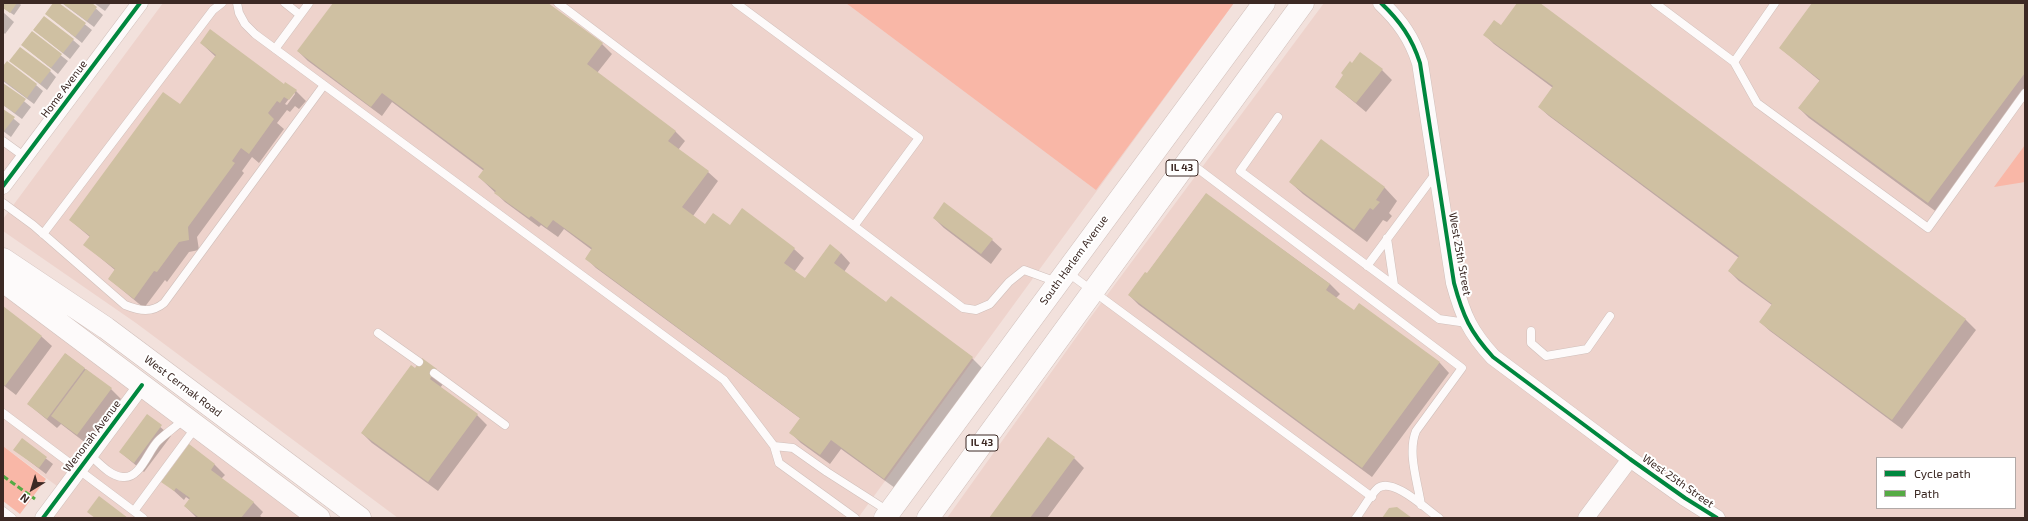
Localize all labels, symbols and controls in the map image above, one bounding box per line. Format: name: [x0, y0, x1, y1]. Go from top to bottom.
street label: Home Avenue: [38, 58, 90, 120]
road number: IL 43: [1166, 160, 1198, 176]
street label: West 25th Street: [1446, 211, 1474, 297]
street label: South Harlem Avenue: [1037, 213, 1111, 307]
street label: West Cermak Road: [141, 352, 225, 420]
street label: Wenonah Avenue: [61, 397, 123, 475]
road number: IL 43: [966, 435, 998, 451]
street label: West 25th Street: [1640, 451, 1716, 511]
legend: [1876, 457, 2016, 509]
text: Cycle path: [1914, 466, 1971, 480]
north arrow: [12, 469, 52, 509]
text: Path: [1914, 486, 1939, 500]
text: N: [17, 491, 31, 506]

